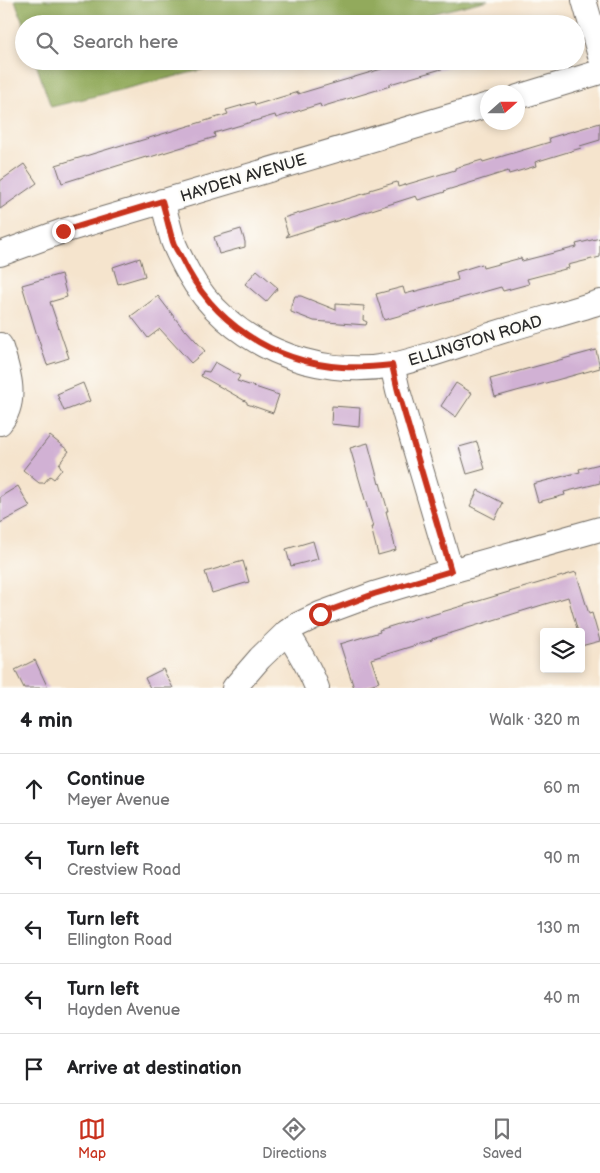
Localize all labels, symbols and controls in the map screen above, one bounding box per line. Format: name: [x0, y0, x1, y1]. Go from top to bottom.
search box: [15, 15, 585, 70]
icon: search: [33, 29, 61, 57]
text: Search here: [73, 31, 178, 54]
north arrow: [480, 85, 525, 130]
street label: HAYDEN AVENUE: [178, 150, 309, 207]
route end: [52, 220, 75, 243]
street label: ELLINGTON ROAD: [406, 312, 545, 371]
route start: [309, 603, 332, 626]
map controls: [540, 628, 585, 673]
button: layers: [540, 628, 585, 673]
text: 4 min: [20, 708, 73, 733]
text: Walk · 320 m: [489, 711, 580, 730]
text: Continue: [67, 768, 145, 791]
icon: ahead: [20, 775, 48, 803]
text: 60 m: [543, 779, 580, 798]
text: Meyer Avenue: [67, 791, 170, 810]
text: Turn left: [67, 838, 139, 861]
icon: left: [20, 845, 48, 873]
text: 90 m: [544, 849, 580, 868]
text: Crestview Road: [67, 861, 181, 880]
text: Turn left: [67, 908, 139, 931]
icon: left: [20, 915, 48, 943]
text: 130 m: [537, 919, 580, 938]
text: Ellington Road: [67, 931, 172, 950]
text: Turn left: [67, 978, 139, 1001]
icon: left: [20, 985, 48, 1013]
text: 40 m: [543, 989, 580, 1008]
text: Hayden Avenue: [67, 1001, 180, 1020]
icon: arrive: [20, 1055, 48, 1083]
text: Arrive at destination: [67, 1057, 242, 1080]
tab: Map: [78, 1115, 106, 1162]
tab: Directions: [262, 1115, 327, 1162]
tab: Saved: [483, 1115, 522, 1162]

